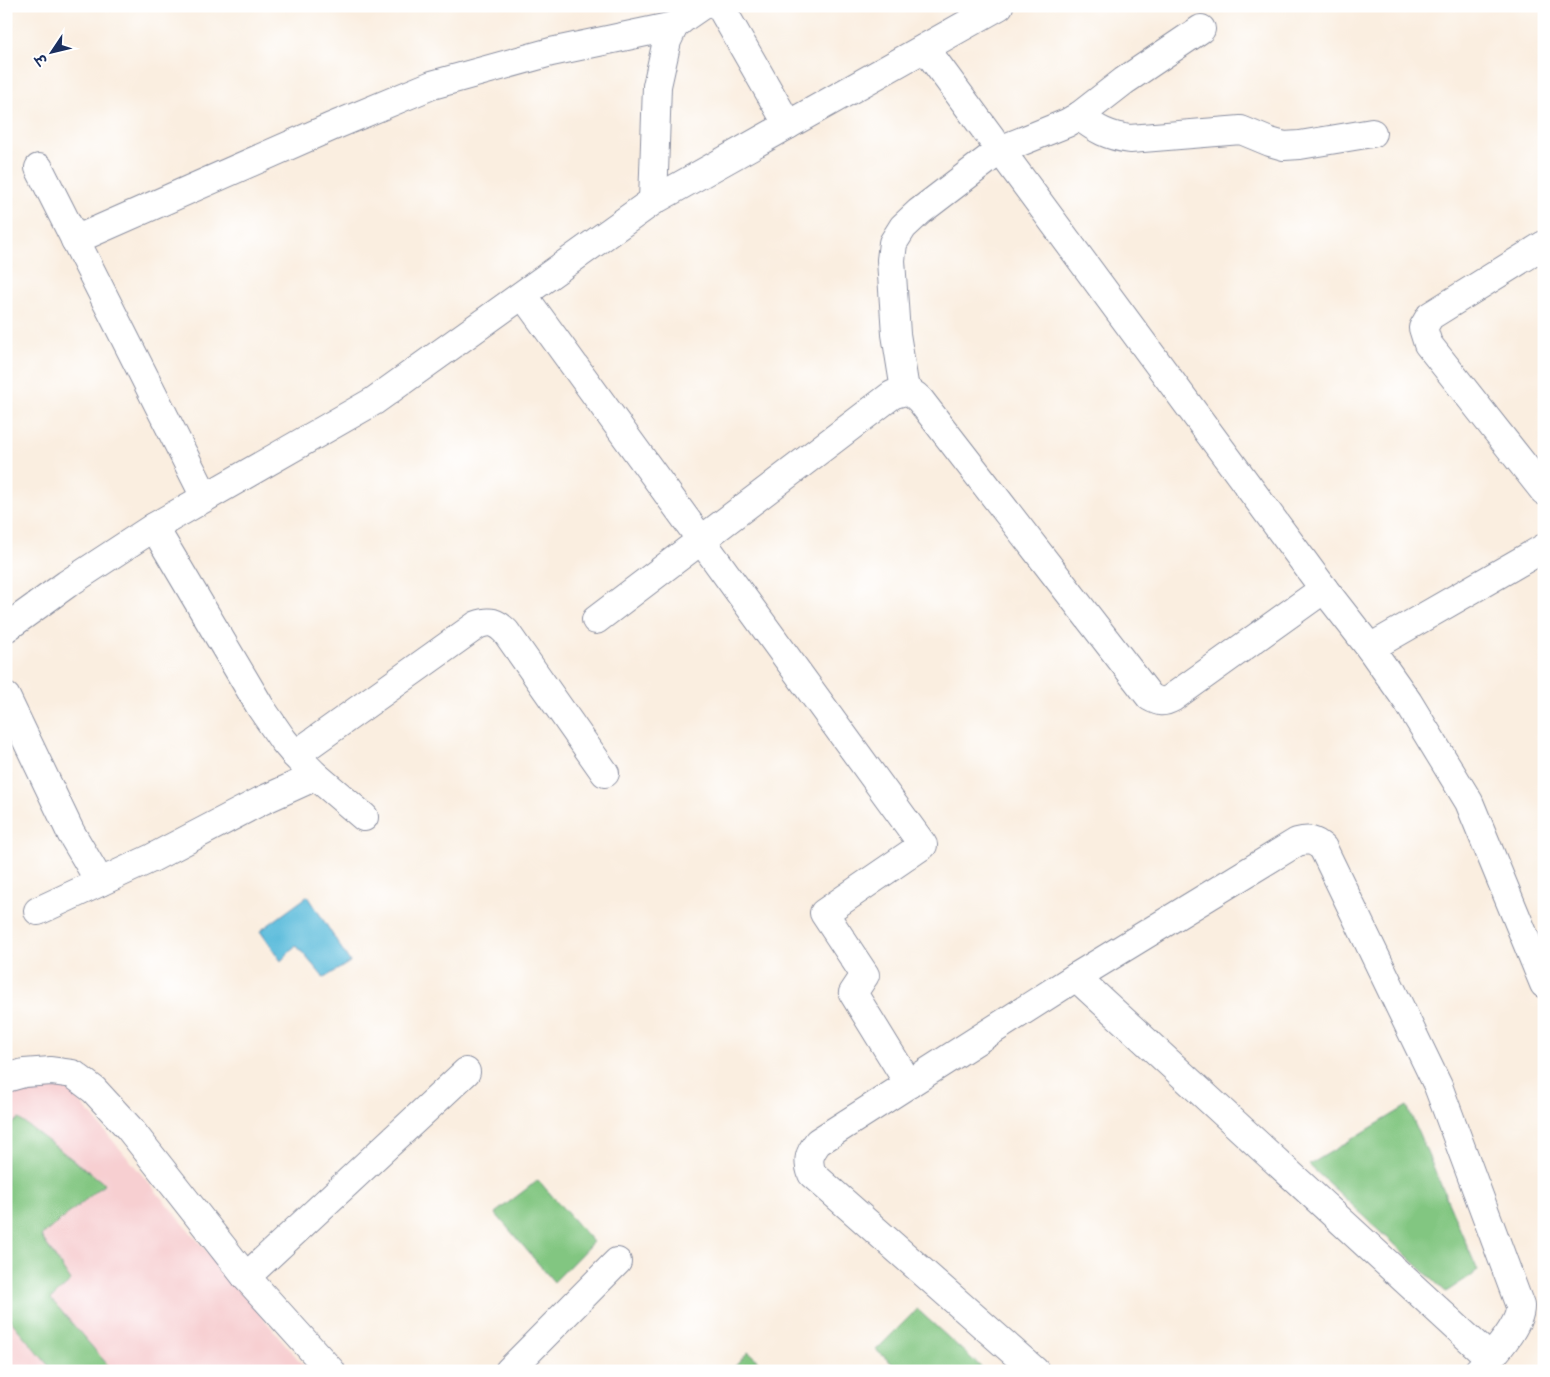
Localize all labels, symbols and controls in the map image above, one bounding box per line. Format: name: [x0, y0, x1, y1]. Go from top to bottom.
north arrow: [28, 28, 78, 78]
text: उ: [30, 49, 53, 71]

